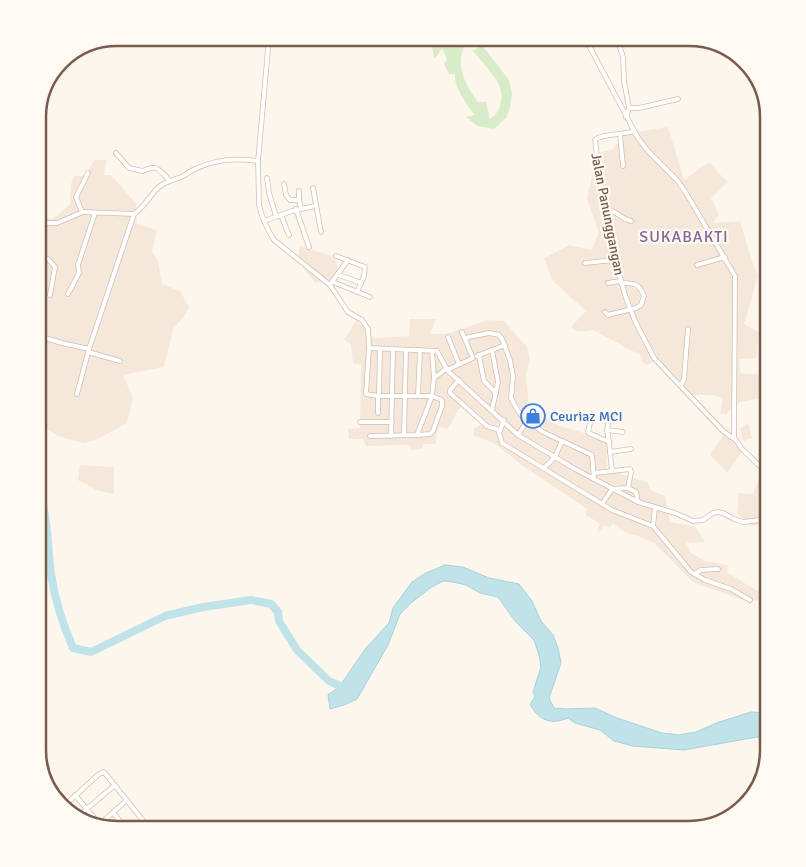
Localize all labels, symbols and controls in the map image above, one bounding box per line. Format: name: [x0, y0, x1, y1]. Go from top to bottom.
street label: Jalan Panunggangan: [587, 151, 628, 277]
district label: SUKABAKTI: [639, 227, 729, 247]
shop icon: Ceuriaz MCI: [520, 403, 546, 429]
place label: Ceuriaz MCI: [550, 408, 623, 425]

